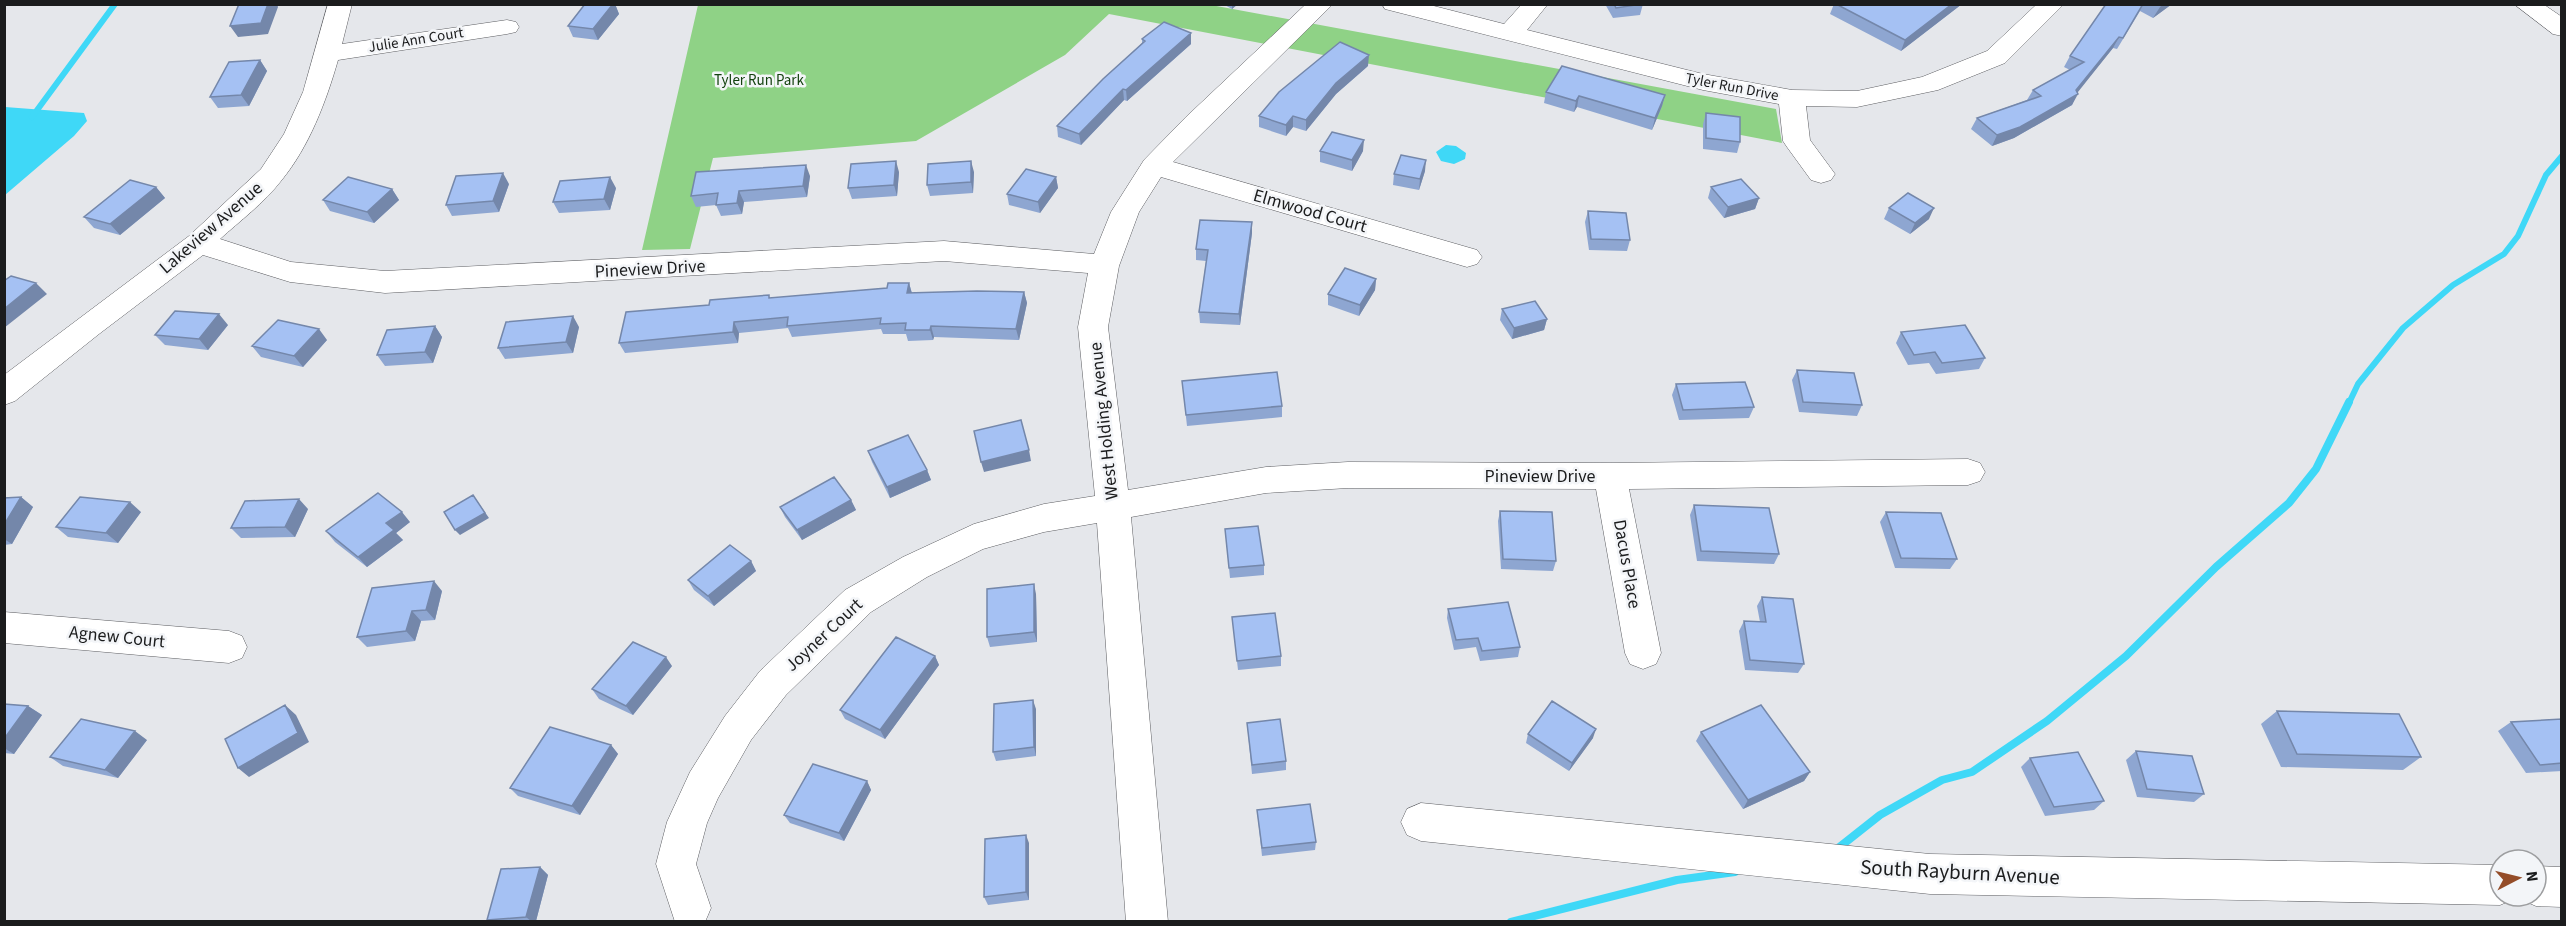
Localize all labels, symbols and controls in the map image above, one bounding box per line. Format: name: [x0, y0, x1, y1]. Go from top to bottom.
street label: Julie Ann Court: [367, 22, 465, 58]
street label: Tyler Run Drive: [1684, 68, 1780, 106]
park label: Tyler Run Park: [714, 70, 805, 91]
street label: Lakeview Avenue: [154, 176, 268, 280]
street label: Elmwood Court: [1250, 183, 1370, 239]
street label: Pineview Drive: [594, 254, 706, 284]
street label: West Holding Avenue: [1083, 341, 1125, 501]
street label: Pineview Drive: [1485, 464, 1596, 489]
street label: Dacus Place: [1607, 518, 1647, 611]
street label: Joyner Court: [780, 593, 868, 677]
street label: Agnew Court: [68, 620, 166, 654]
north arrow: [2488, 848, 2548, 908]
street label: South Rayburn Avenue: [1859, 852, 2061, 892]
text: N: [2520, 870, 2543, 883]

